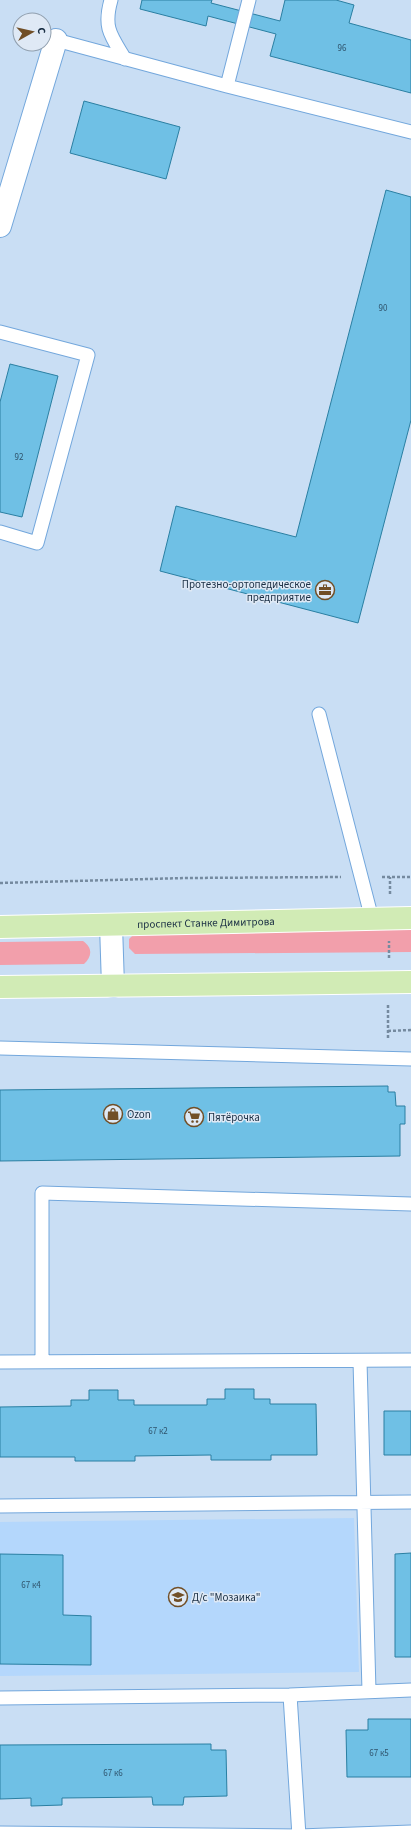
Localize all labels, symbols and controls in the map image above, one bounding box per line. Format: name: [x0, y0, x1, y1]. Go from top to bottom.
north arrow: [12, 12, 52, 52]
text: С: [34, 26, 49, 35]
house number: 96: [338, 42, 347, 55]
house number: 90: [379, 302, 388, 315]
house number: 92: [15, 451, 24, 464]
place label: Протезно-ортопедическое предприятие: [182, 577, 312, 605]
office icon: Протезно-ортопедическое предприятие: [314, 579, 336, 601]
street label: проспект Станке Димитрова: [137, 913, 275, 931]
shop icon: Ozon: [102, 1103, 124, 1125]
supermarket icon: Пятёрочка: [183, 1106, 205, 1128]
place label: Ozon: [127, 1107, 151, 1122]
place label: Пятёрочка: [208, 1110, 260, 1125]
house number: 67 к2: [148, 1425, 168, 1438]
house number: 67 к4: [21, 1579, 41, 1592]
school or university icon: Д/с "Мозаика": [167, 1586, 189, 1608]
place label: Д/с "Мозаика": [192, 1590, 261, 1605]
house number: 67 к5: [369, 1747, 389, 1760]
house number: 67 к6: [103, 1767, 123, 1780]

